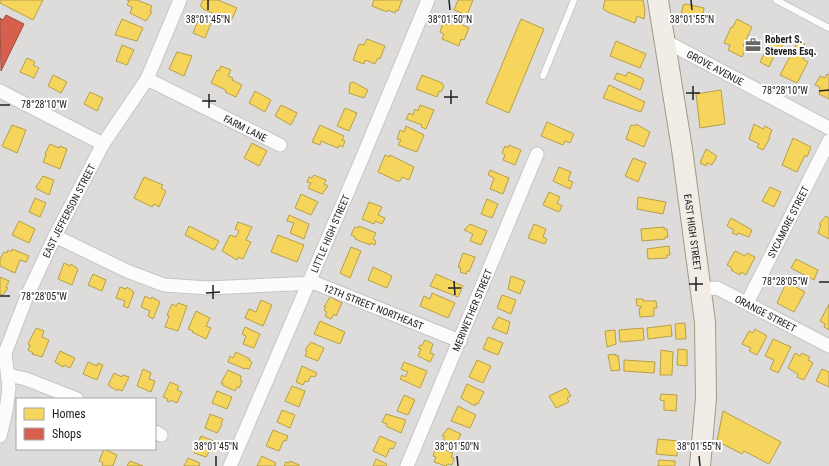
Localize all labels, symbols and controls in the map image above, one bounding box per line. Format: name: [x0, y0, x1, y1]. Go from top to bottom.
text: 38°01'45"N: [186, 14, 230, 25]
text: 38°01'50"N: [428, 14, 472, 25]
text: 38°01'55"N: [670, 14, 714, 25]
place label: Robert S. Stevens Esq.: [765, 34, 817, 57]
office icon: Robert S. Stevens Esq.: [744, 36, 762, 54]
street label: GROVE AVENUE: [685, 49, 745, 88]
text: 78°28'10"W: [762, 85, 808, 96]
text: 78°28'10"W: [21, 99, 67, 110]
street label: FARM LANE: [222, 113, 269, 144]
street label: EAST JEFFERSON STREET: [41, 162, 98, 260]
street label: SYCAMORE STREET: [766, 184, 811, 260]
street label: LITTLE HIGH STREET: [309, 193, 352, 274]
street label: EAST HIGH STREET: [682, 193, 703, 271]
street label: MERIWETHER STREET: [450, 267, 494, 353]
text: 78°28'05"W: [762, 276, 808, 287]
street label: 12TH STREET NORTHEAST: [322, 282, 425, 332]
text: 78°28'05"W: [21, 291, 67, 302]
street label: ORANGE STREET: [733, 293, 798, 334]
legend: [16, 398, 156, 450]
text: Homes: [52, 407, 86, 421]
text: Shops: [52, 427, 81, 441]
text: 38°01'45"N: [194, 441, 238, 452]
text: 38°01'50"N: [435, 441, 479, 452]
text: 38°01'55"N: [677, 441, 721, 452]

